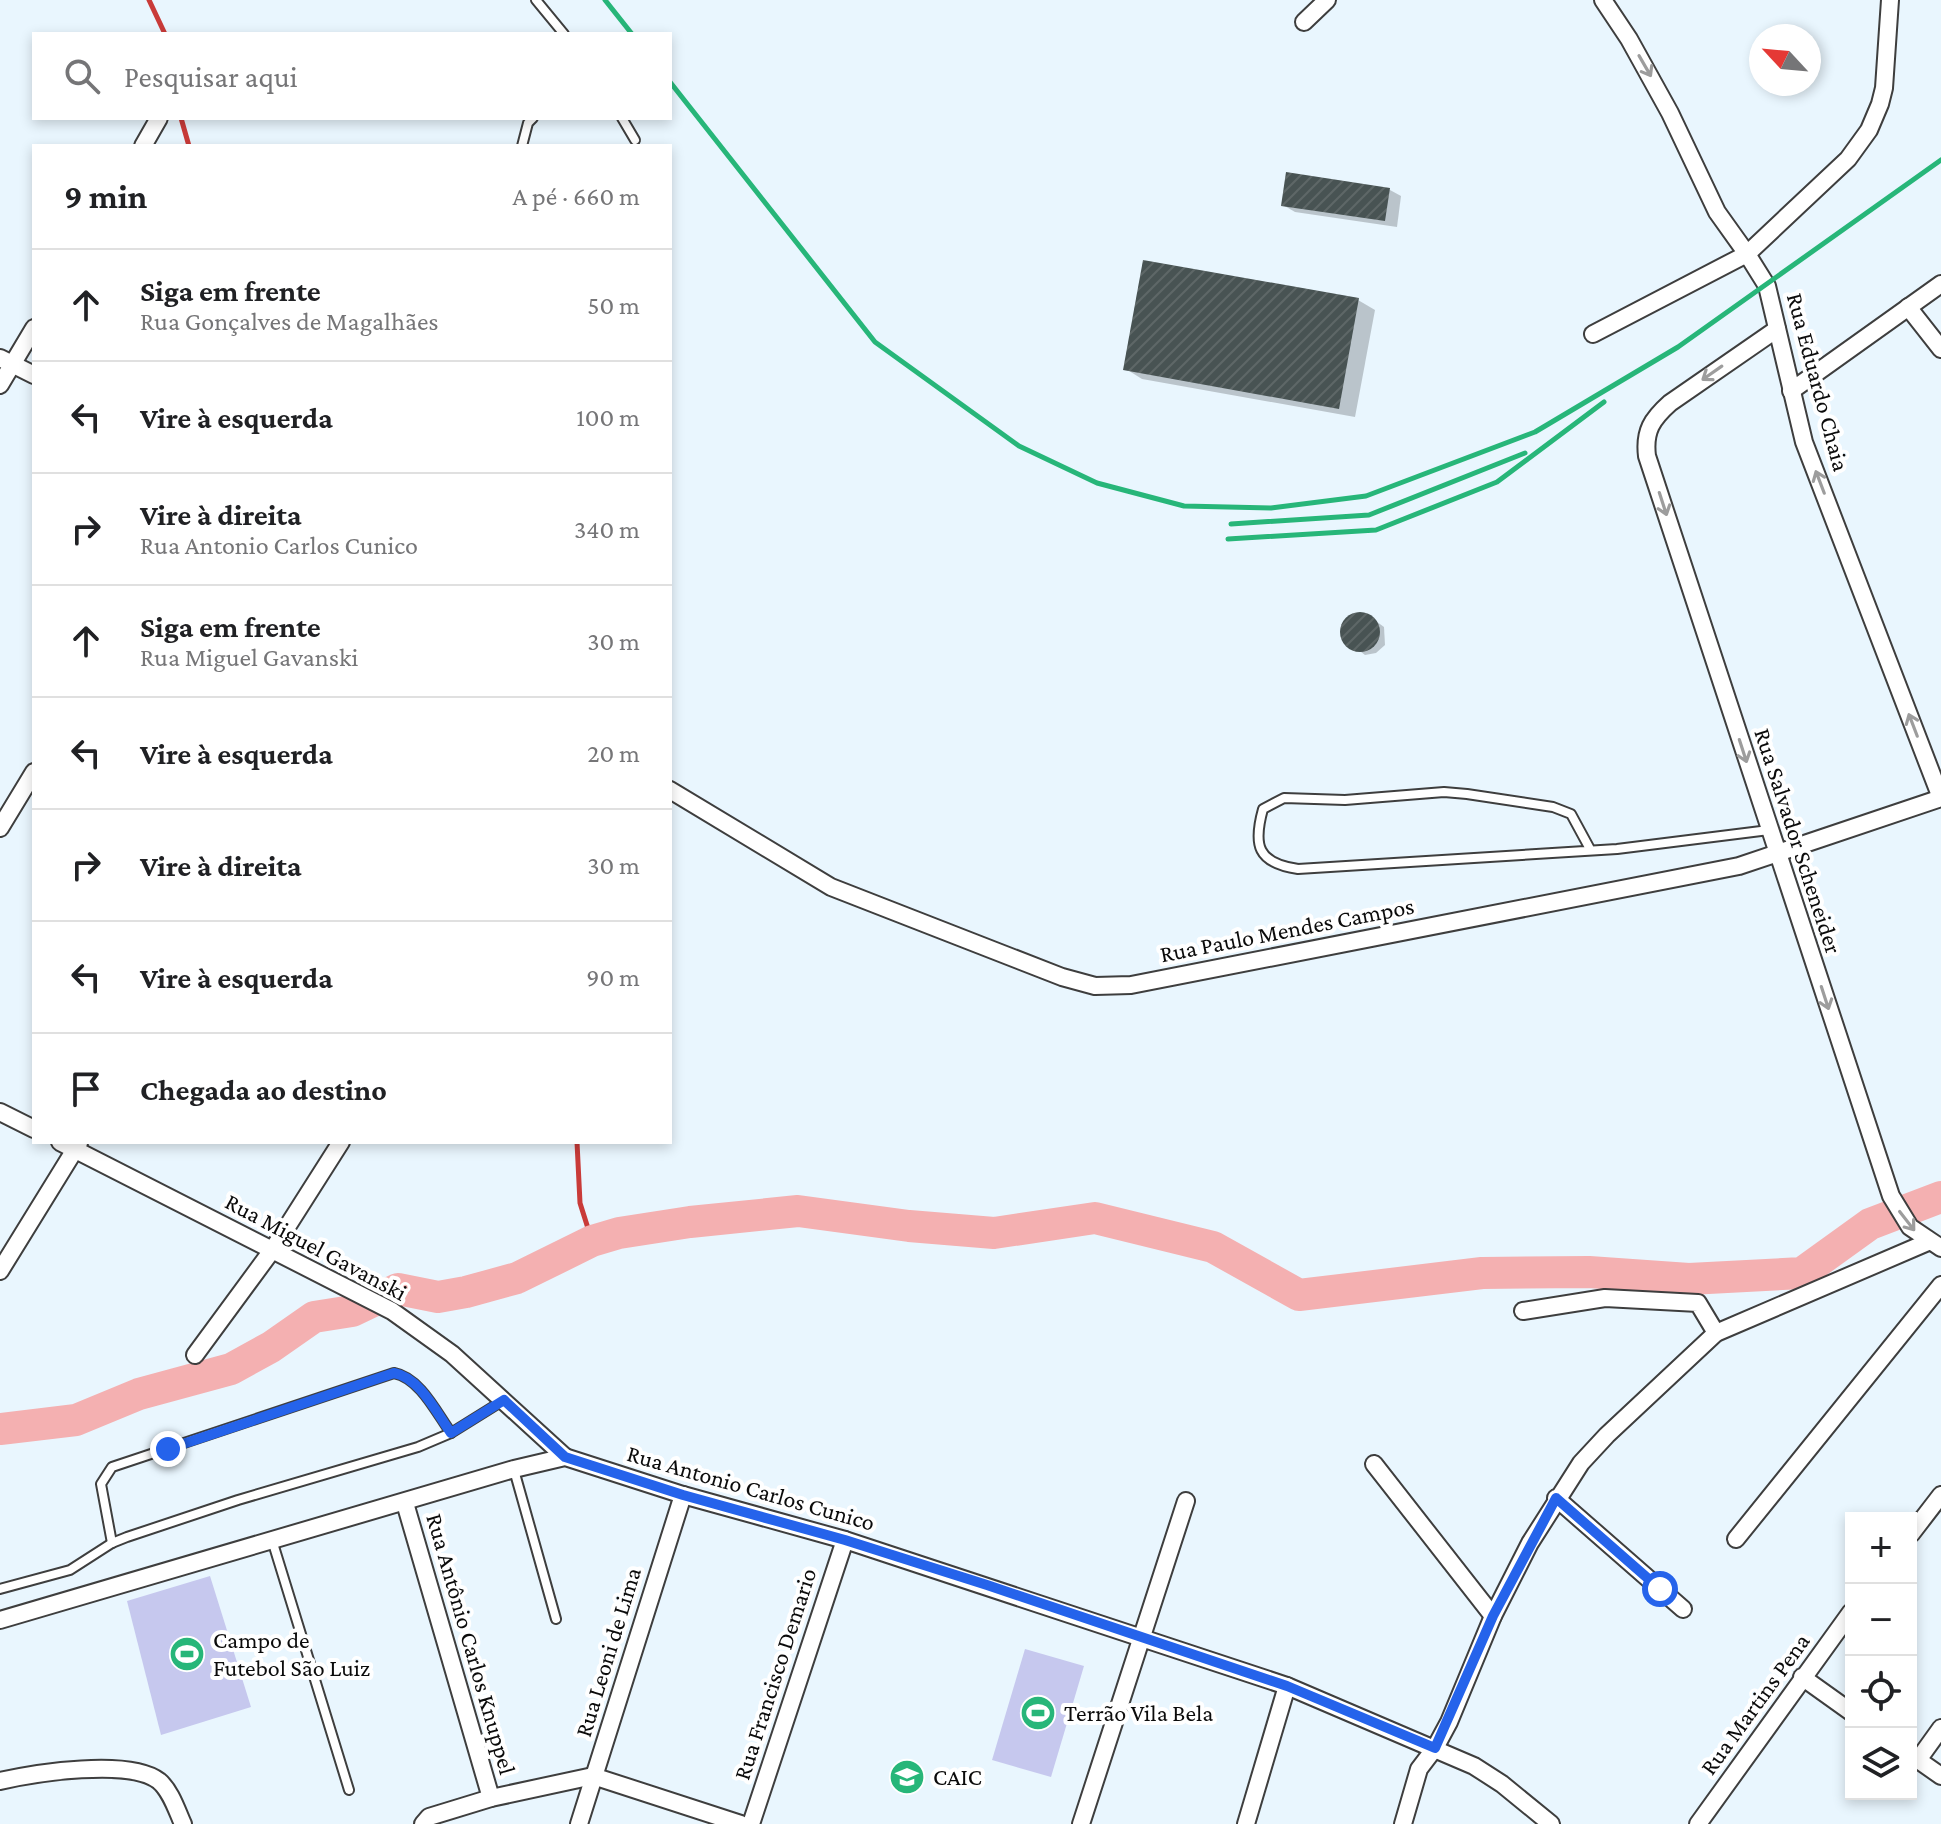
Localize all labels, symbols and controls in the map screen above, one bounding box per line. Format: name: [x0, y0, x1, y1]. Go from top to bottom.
north arrow: [1749, 24, 1821, 96]
search box: [32, 32, 672, 120]
icon: search: [60, 54, 104, 98]
one-way arrow: [1637, 54, 1653, 77]
text: Pesquisar aqui: [124, 60, 298, 93]
text: 9 min: [64, 178, 147, 215]
text: A pé · 660 m: [512, 182, 640, 211]
text: Siga em frente: [140, 274, 321, 307]
icon: ahead: [64, 283, 108, 327]
street label: Rua Eduardo Chaia: [1782, 290, 1855, 474]
text: 50 m: [587, 291, 640, 320]
text: Rua Gonçalves de Magalhães: [140, 307, 439, 336]
one-way arrow: [1702, 365, 1724, 381]
icon: left: [64, 395, 108, 439]
text: Vire à esquerda: [140, 401, 333, 434]
text: 100 m: [576, 403, 640, 432]
one-way arrow: [1812, 470, 1826, 495]
one-way arrow: [1656, 491, 1671, 516]
text: Vire à direita: [140, 498, 302, 531]
icon: right: [64, 507, 108, 551]
text: 340 m: [574, 515, 640, 544]
text: Rua Antonio Carlos Cunico: [140, 531, 418, 560]
text: Siga em frente: [140, 610, 321, 643]
icon: ahead: [64, 619, 108, 663]
text: 30 m: [587, 627, 640, 656]
text: Rua Miguel Gavanski: [140, 643, 358, 672]
one-way arrow: [1905, 713, 1919, 738]
street label: Rua Salvador Scheneider: [1749, 725, 1848, 957]
icon: left: [64, 731, 108, 775]
text: Vire à esquerda: [140, 737, 333, 770]
text: 20 m: [587, 739, 640, 768]
one-way arrow: [1737, 739, 1752, 764]
icon: right: [64, 843, 108, 887]
text: Vire à direita: [140, 849, 302, 882]
text: 30 m: [587, 851, 640, 880]
street label: Rua Paulo Mendes Campos: [1157, 892, 1416, 967]
icon: left: [64, 955, 108, 999]
text: Vire à esquerda: [140, 961, 333, 994]
text: 90 m: [586, 963, 640, 992]
one-way arrow: [1818, 985, 1833, 1011]
icon: arrive: [64, 1067, 108, 1111]
text: Chegada ao destino: [140, 1073, 387, 1106]
street label: Rua Miguel Gavanski: [221, 1187, 412, 1306]
one-way arrow: [1898, 1210, 1916, 1231]
route end: [150, 1431, 186, 1467]
street label: Rua Antonio Carlos Cunico: [624, 1439, 878, 1536]
street label: Rua Antônio Carlos Knuppel: [421, 1510, 522, 1777]
map controls: [1845, 1512, 1917, 1800]
button: +: [1845, 1512, 1917, 1584]
street label: Rua Leoni de Lima: [569, 1564, 646, 1740]
street label: Rua Francisco Demario: [728, 1565, 821, 1783]
route start: [1642, 1571, 1678, 1607]
button: −: [1845, 1584, 1917, 1656]
place label: Campo de Futebol São Luiz: [213, 1626, 370, 1681]
street label: Rua Martins Pena: [1694, 1628, 1815, 1780]
sports icon: Campo de Futebol São Luiz: [168, 1635, 206, 1673]
button: locate: [1845, 1656, 1917, 1728]
sports icon: Terrão Vila Bela: [1019, 1694, 1057, 1732]
place label: Terrão Vila Bela: [1064, 1699, 1213, 1726]
button: layers: [1845, 1728, 1917, 1800]
school or university icon: CAIC: [888, 1758, 926, 1796]
place label: CAIC: [933, 1763, 982, 1790]

